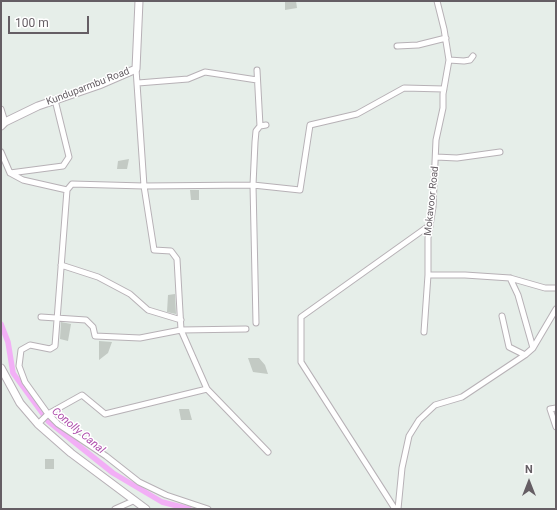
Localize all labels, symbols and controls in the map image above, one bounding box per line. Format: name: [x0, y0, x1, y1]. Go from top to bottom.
scale bar: [10, 8, 91, 34]
text: 100 m: [15, 16, 49, 30]
street label: Kunduparmbu Road: [45, 66, 131, 108]
street label: Mokavoor Road: [422, 166, 442, 236]
water label: Conolly Canal: [49, 405, 107, 457]
north arrow: [509, 462, 549, 502]
text: N: [525, 463, 533, 476]

